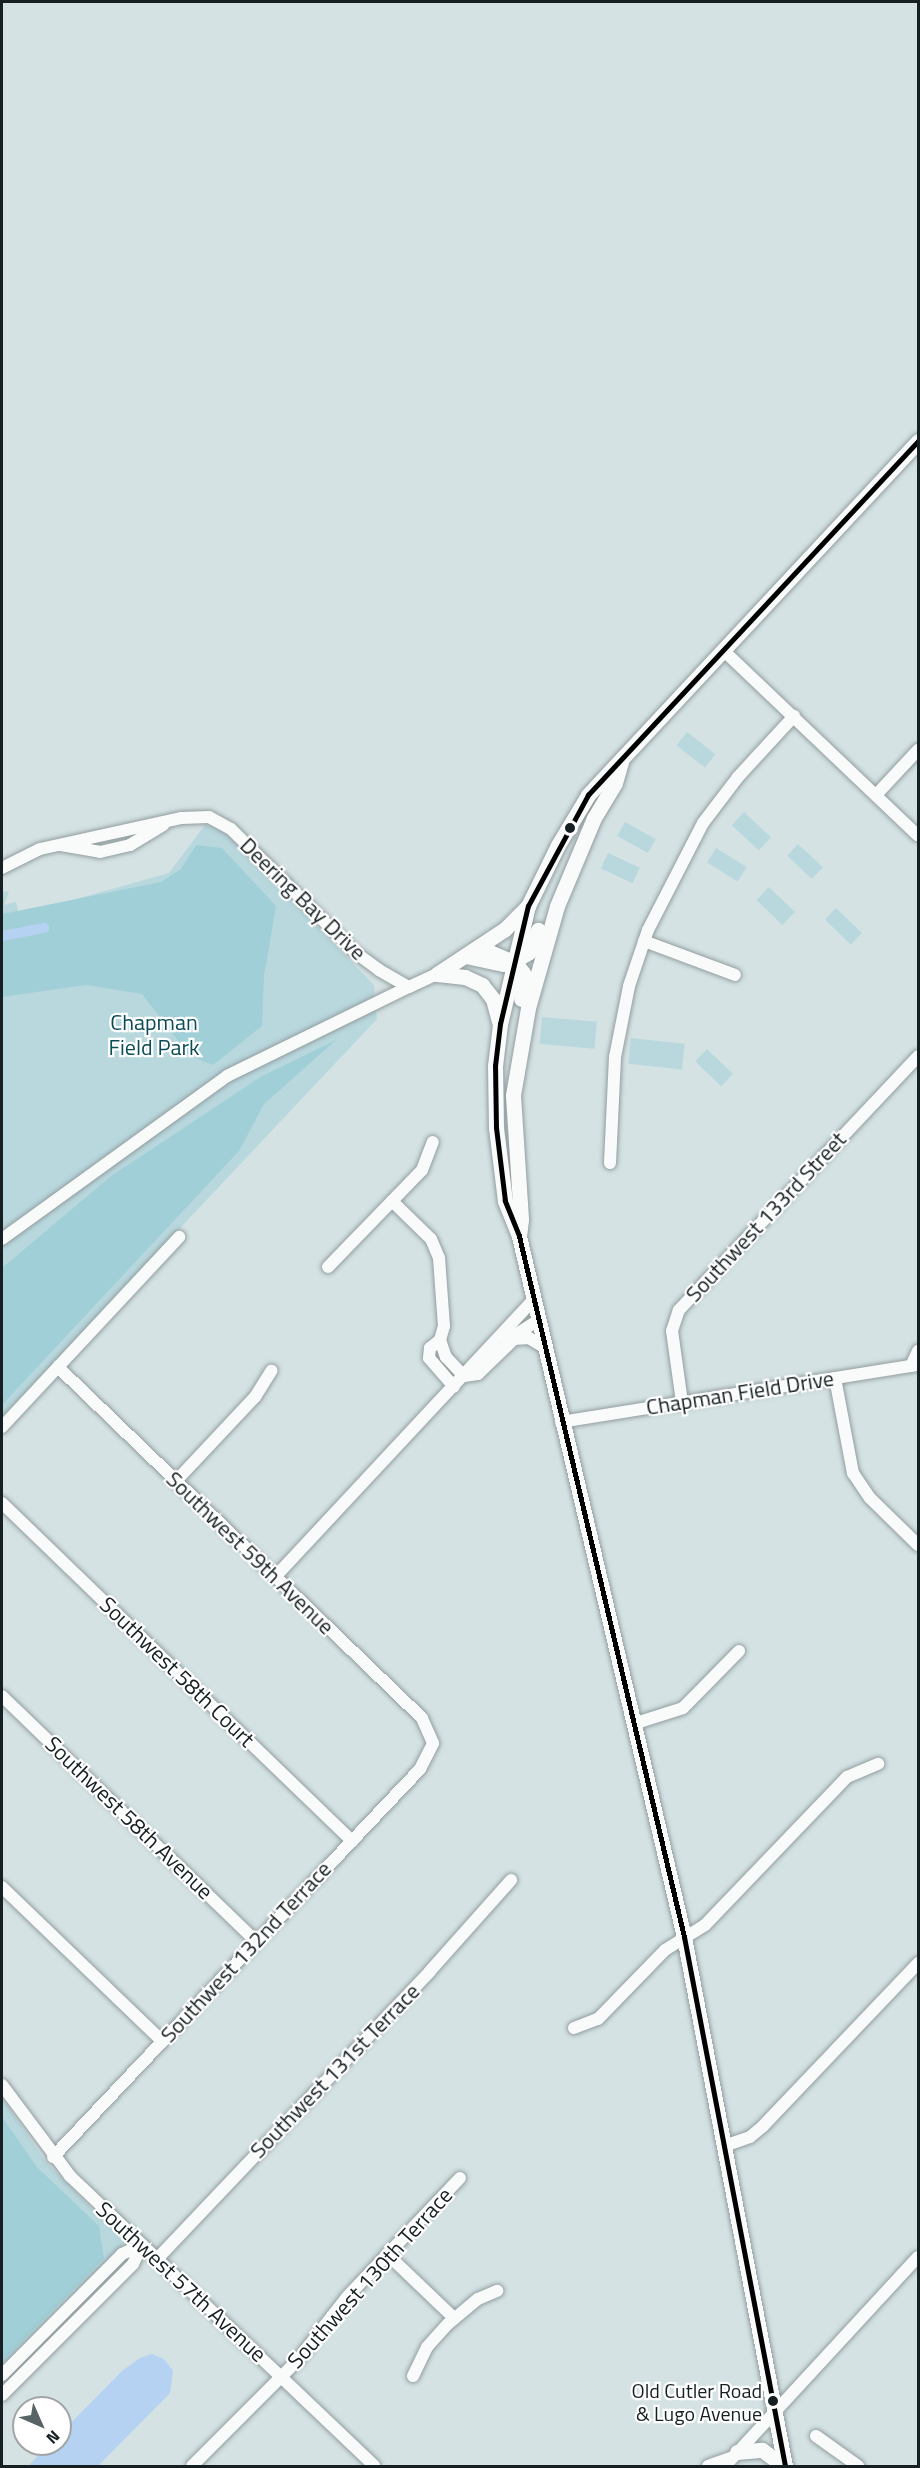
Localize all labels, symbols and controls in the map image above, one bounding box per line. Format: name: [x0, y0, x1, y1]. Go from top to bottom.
unlabelled marker: [564, 822, 576, 834]
street label: Deering Bay Drive: [235, 832, 371, 966]
park label: Chapman Field Park: [108, 1009, 200, 1060]
street label: Southwest 133rd Street: [680, 1127, 852, 1307]
street label: Chapman Field Drive: [644, 1365, 836, 1421]
street label: Southwest 59th Avenue: [161, 1466, 339, 1640]
street label: Southwest 58th Court: [94, 1591, 260, 1753]
street label: Southwest 58th Avenue: [40, 1731, 218, 1905]
street label: Southwest 132nd Terrace: [155, 1856, 337, 2048]
street label: Southwest 131st Terrace: [245, 1978, 425, 2164]
street label: Southwest 130th Terrace: [282, 2182, 458, 2374]
street label: Southwest 57th Avenue: [90, 2196, 272, 2368]
place label: Old Cutler Road & Lugo Avenue: [632, 2378, 762, 2425]
marker: Old Cutler Road & Lugo Avenue: [767, 2395, 779, 2407]
north arrow: [12, 2396, 72, 2456]
text: N: [41, 2425, 66, 2450]

